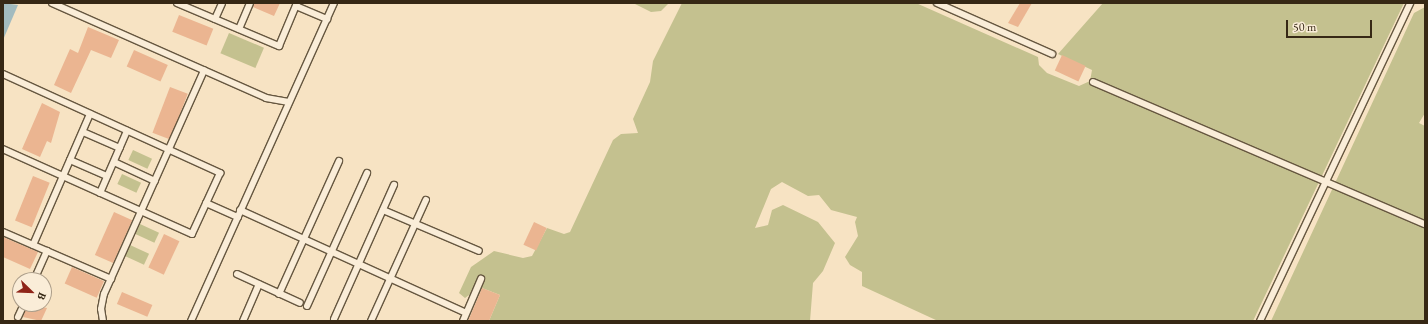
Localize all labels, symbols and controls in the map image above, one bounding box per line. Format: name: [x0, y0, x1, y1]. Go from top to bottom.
scale bar: [1288, 12, 1374, 38]
text: 50 m: [1293, 19, 1316, 35]
north arrow: [12, 272, 52, 312]
text: B: [34, 290, 50, 302]

